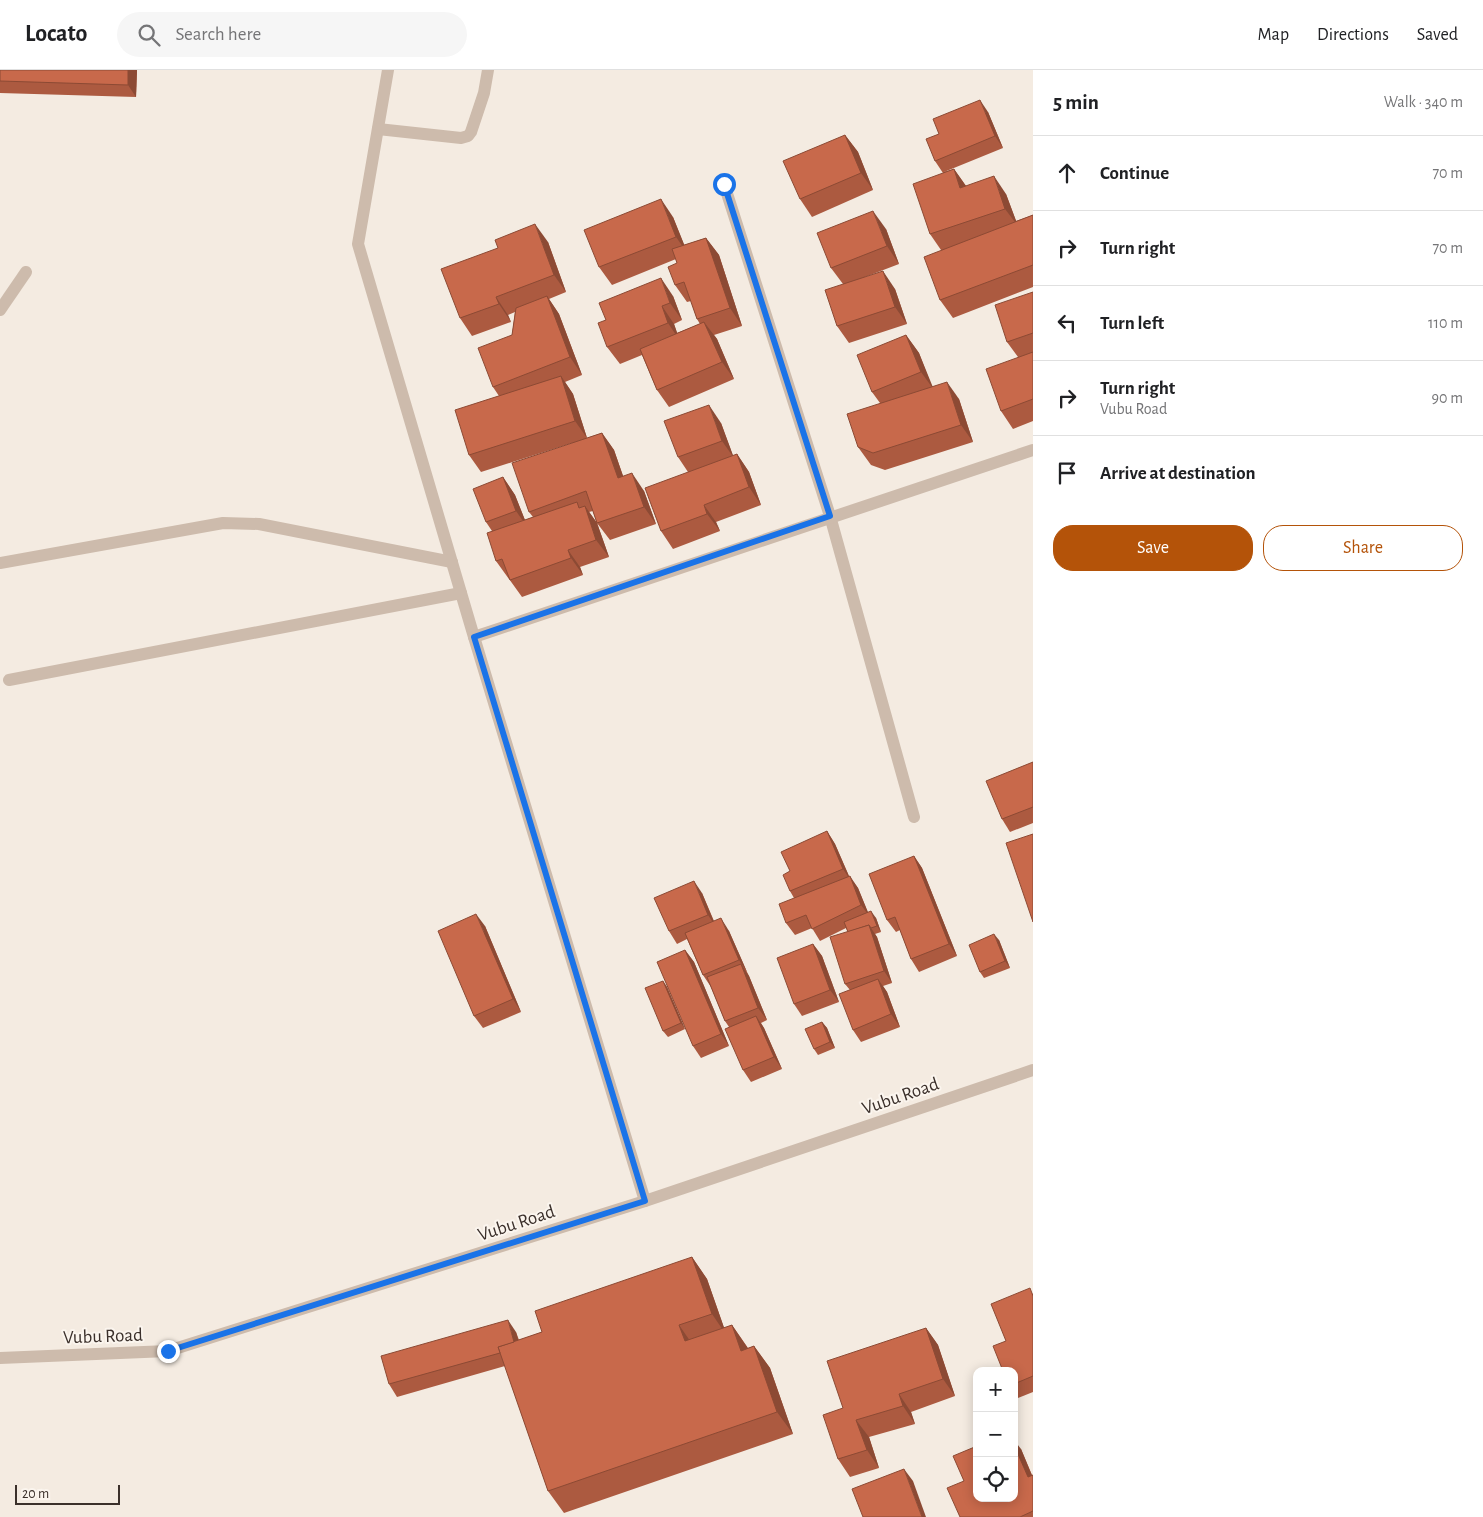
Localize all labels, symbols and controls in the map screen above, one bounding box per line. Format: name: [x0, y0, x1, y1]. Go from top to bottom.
search box: [117, 12, 467, 57]
icon: search: [135, 21, 163, 49]
text: Locato: [25, 22, 87, 46]
text: Search here: [175, 25, 261, 44]
text: Map: [1258, 26, 1289, 44]
text: Directions: [1317, 26, 1389, 44]
text: Saved: [1417, 26, 1458, 44]
text: 5 min: [1053, 92, 1099, 113]
text: Walk · 340 m: [1384, 94, 1463, 110]
icon: ahead: [1053, 159, 1081, 187]
text: Continue: [1100, 164, 1169, 183]
text: 70 m: [1432, 165, 1463, 181]
route start: [713, 173, 736, 196]
icon: right: [1053, 234, 1081, 262]
text: Turn right: [1100, 239, 1175, 258]
text: 70 m: [1432, 240, 1463, 256]
icon: left: [1053, 309, 1081, 337]
text: Turn left: [1100, 314, 1164, 333]
text: 110 m: [1428, 315, 1463, 331]
text: Turn right: [1100, 379, 1175, 398]
icon: right: [1053, 384, 1081, 412]
text: 90 m: [1432, 390, 1463, 406]
text: Vubu Road: [1100, 401, 1167, 417]
icon: arrive: [1053, 459, 1081, 487]
text: Arrive at destination: [1100, 464, 1256, 483]
button: Save: [1053, 525, 1253, 571]
button: Share: [1263, 525, 1463, 571]
street label: Vubu Road: [860, 1074, 941, 1118]
street label: Vubu Road: [476, 1202, 558, 1245]
street label: Vubu Road: [63, 1326, 143, 1347]
route end: [157, 1340, 180, 1363]
map controls: [973, 1367, 1018, 1502]
button: +: [973, 1367, 1018, 1412]
button: −: [973, 1412, 1018, 1457]
button: locate: [973, 1457, 1018, 1502]
scale bar: [15, 1482, 120, 1505]
text: 20 m: [22, 1487, 49, 1501]

